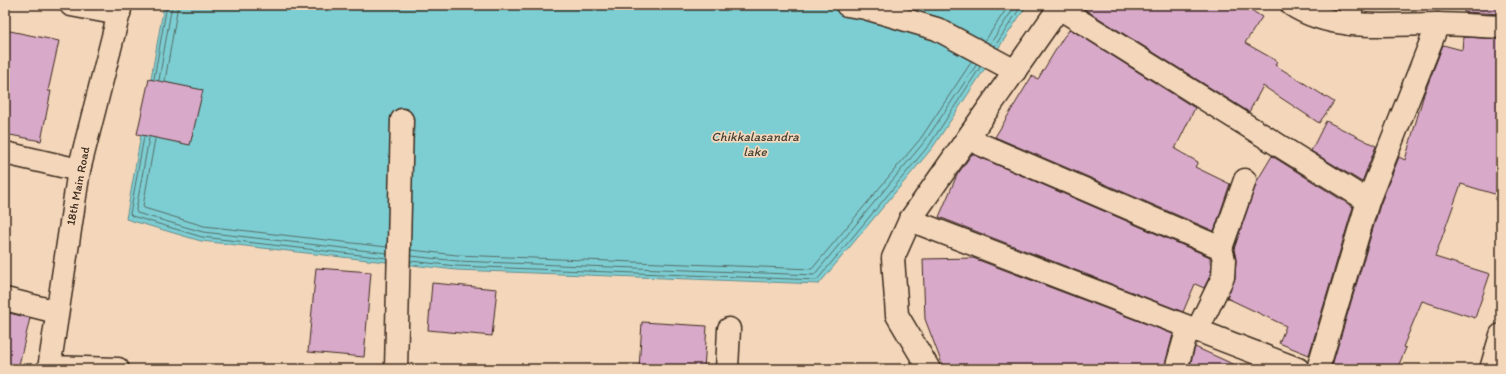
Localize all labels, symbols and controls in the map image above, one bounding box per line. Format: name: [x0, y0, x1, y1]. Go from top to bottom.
water label: Chikkalasandra lake: [711, 129, 799, 159]
street label: 18th Main Road: [63, 145, 93, 227]

